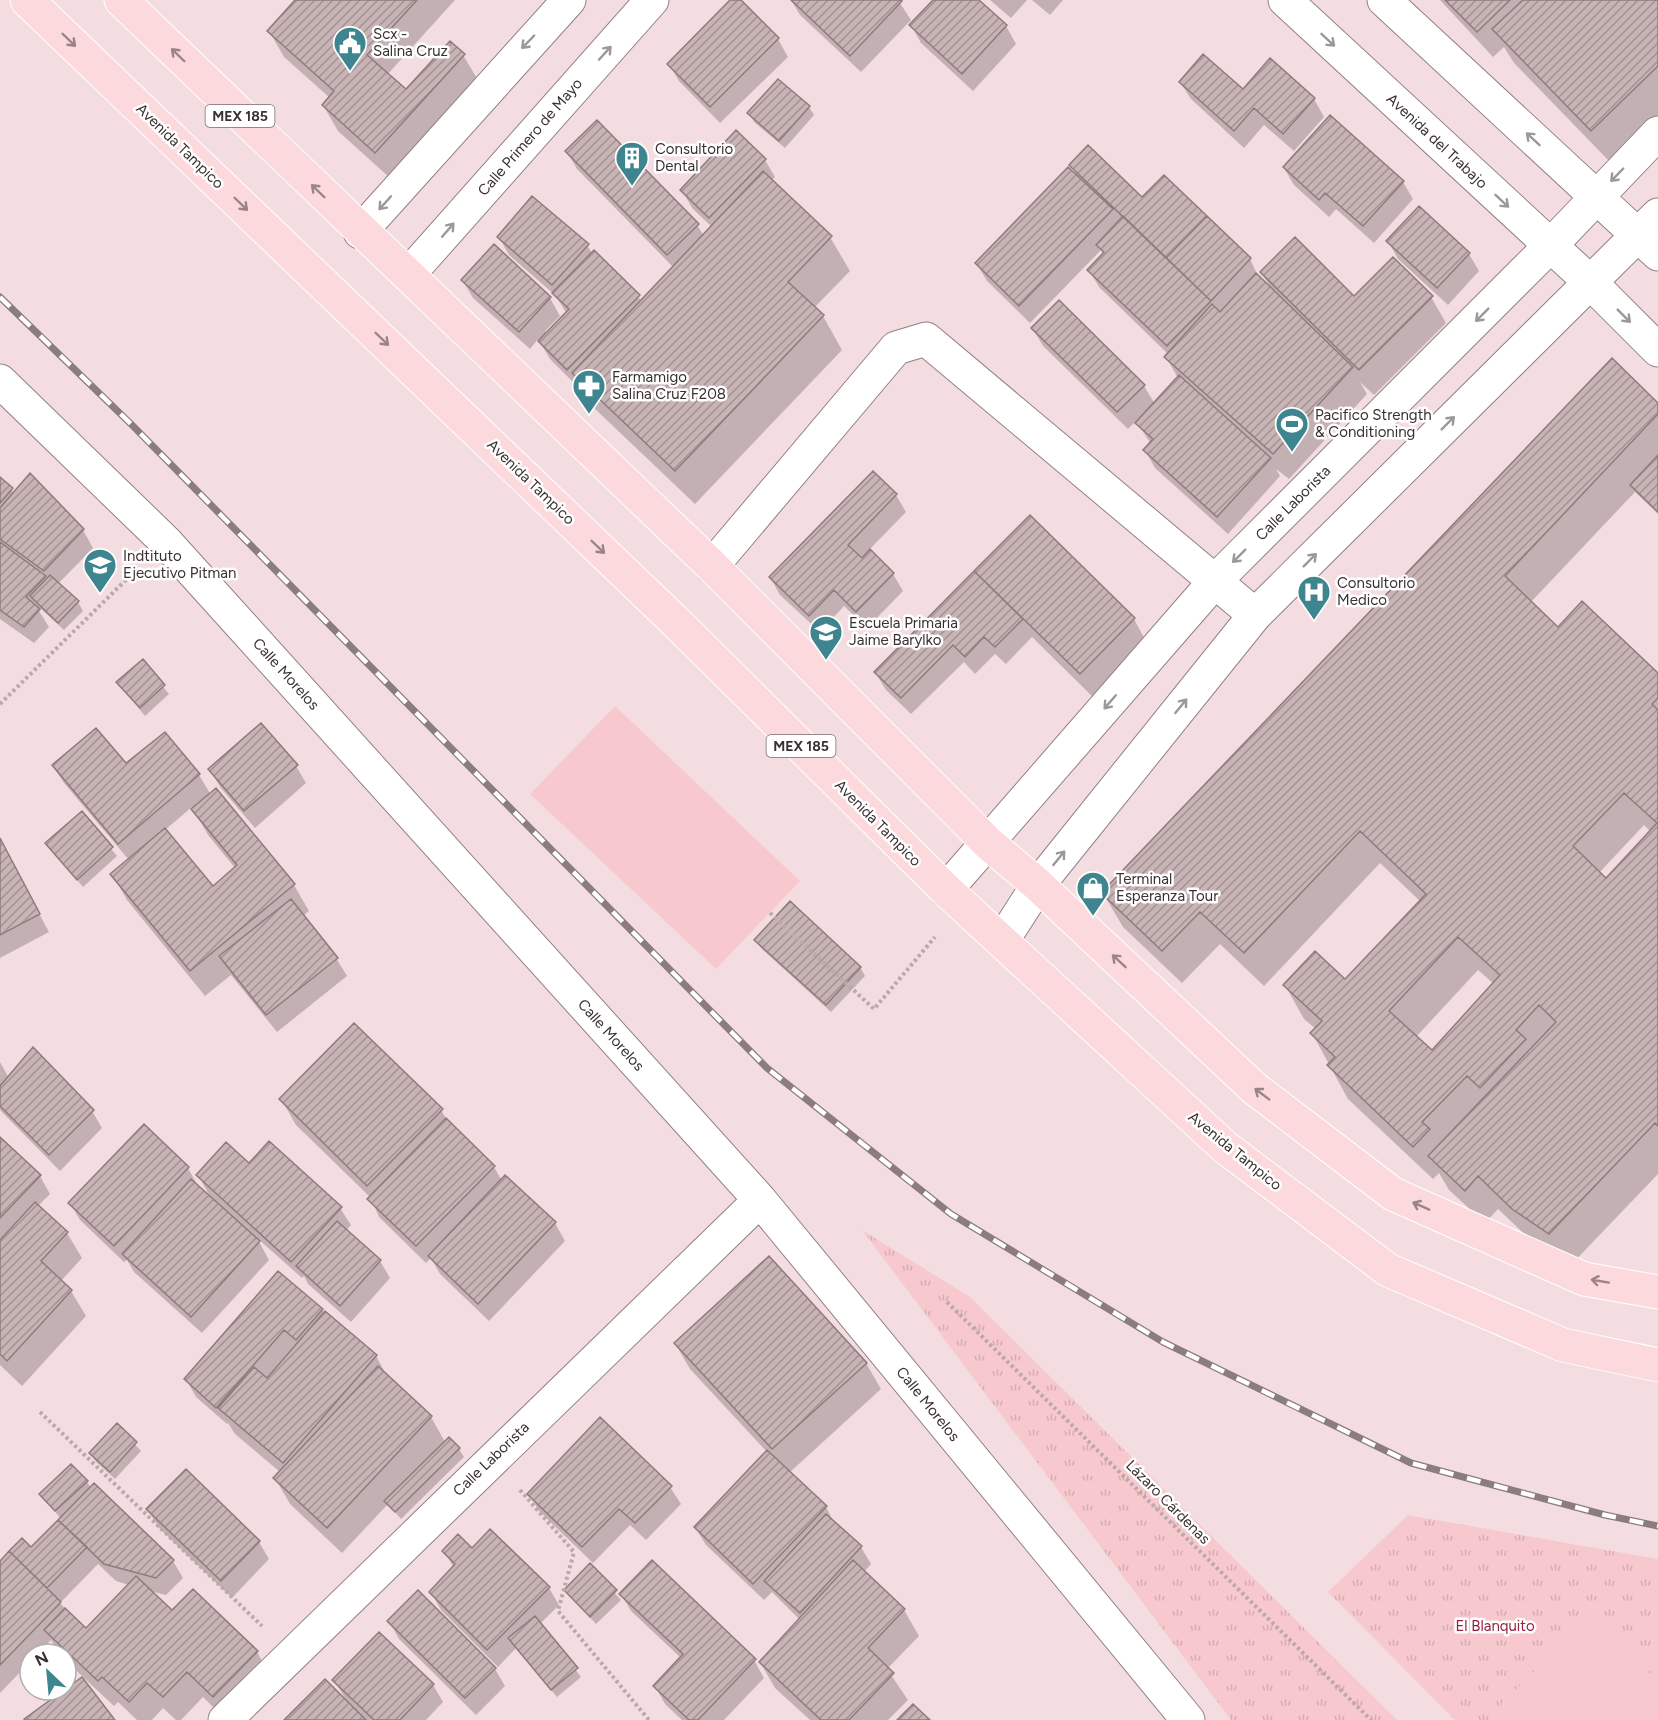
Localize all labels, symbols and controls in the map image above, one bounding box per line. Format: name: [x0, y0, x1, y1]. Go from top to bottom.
public building icon: Scx - Salina Cruz: [332, 25, 368, 72]
place label: Scx - Salina Cruz: [373, 25, 448, 60]
one-way arrow: [62, 33, 77, 48]
one-way arrow: [1320, 33, 1335, 47]
one-way arrow: [521, 35, 536, 50]
one-way arrow: [598, 45, 612, 60]
one-way arrow: [170, 48, 185, 62]
street label: Calle Primero de Mayo: [474, 74, 586, 199]
street label: Avenida del Trabajo: [1383, 90, 1491, 193]
street label: Avenida Tampico: [132, 100, 228, 193]
road number: MEX 185: [206, 105, 274, 127]
one-way arrow: [1525, 132, 1540, 147]
building icon: Consultorio Dental: [614, 140, 650, 187]
place label: Consultorio Dental: [655, 140, 733, 175]
one-way arrow: [1610, 167, 1624, 182]
one-way arrow: [310, 184, 325, 198]
one-way arrow: [1494, 194, 1509, 208]
one-way arrow: [378, 196, 392, 211]
one-way arrow: [233, 197, 248, 211]
one-way arrow: [441, 223, 455, 238]
one-way arrow: [1474, 307, 1489, 322]
one-way arrow: [1616, 308, 1631, 323]
one-way arrow: [374, 331, 389, 345]
pharmacy icon: Farmamigo Salina Cruz F208: [571, 368, 607, 415]
place label: Farmamigo Salina Cruz F208: [612, 368, 726, 403]
sports icon: Pacifico Strength & Conditioning: [1274, 406, 1310, 453]
place label: Pacifico Strength & Conditioning: [1315, 406, 1432, 441]
one-way arrow: [1441, 415, 1455, 430]
street label: Avenida Tampico: [483, 436, 579, 529]
street label: Calle Laborista: [1252, 462, 1334, 544]
one-way arrow: [590, 540, 605, 554]
school or university icon: Indtituto Ejecutivo Pitman: [82, 547, 118, 594]
place label: Indtituto Ejecutivo Pitman: [123, 547, 236, 582]
one-way arrow: [1232, 549, 1247, 564]
one-way arrow: [1302, 553, 1317, 567]
hospital icon: Consultorio Medico: [1296, 574, 1332, 621]
place label: Consultorio Medico: [1337, 574, 1415, 609]
school or university icon: Escuela Primaria Jaime Barylko: [808, 614, 844, 661]
place label: Escuela Primaria Jaime Barylko: [849, 614, 958, 649]
street label: Calle Morelos: [249, 634, 323, 714]
one-way arrow: [1103, 694, 1117, 709]
one-way arrow: [1175, 698, 1188, 714]
road number: MEX 185: [766, 735, 836, 757]
street label: Avenida Tampico: [831, 776, 925, 870]
one-way arrow: [1052, 851, 1066, 866]
shop icon: Terminal Esperanza Tour: [1075, 870, 1111, 917]
place label: Terminal Esperanza Tour: [1116, 870, 1218, 905]
one-way arrow: [1112, 954, 1127, 969]
street label: Calle Morelos: [574, 995, 648, 1075]
one-way arrow: [1254, 1088, 1270, 1101]
street label: Avenida Tampico: [1185, 1108, 1285, 1194]
one-way arrow: [1413, 1200, 1431, 1211]
one-way arrow: [1591, 1276, 1611, 1287]
street label: Calle Morelos: [892, 1363, 964, 1445]
street label: Calle Laborista: [449, 1418, 533, 1500]
street label: Lázaro Cárdenas: [1122, 1456, 1214, 1548]
park label: El Blanquito: [1455, 1617, 1535, 1635]
north arrow: [18, 1642, 78, 1702]
text: N: [32, 1648, 51, 1670]

